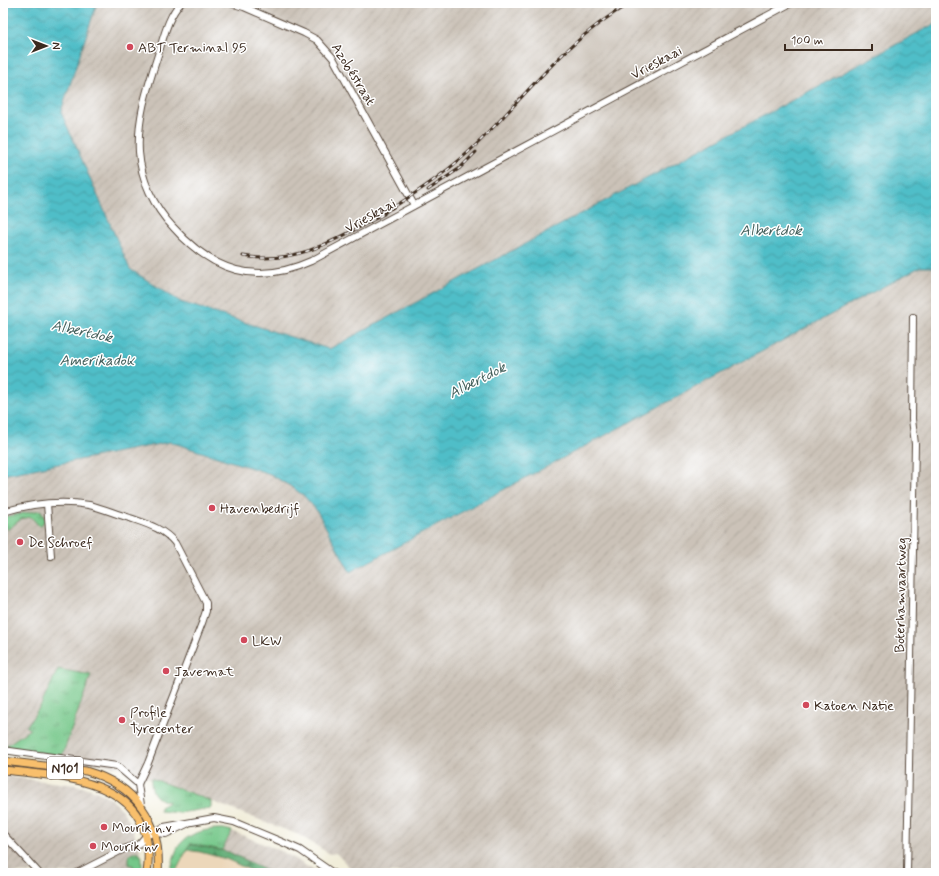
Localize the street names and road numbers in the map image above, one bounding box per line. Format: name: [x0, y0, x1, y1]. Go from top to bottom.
street label: Azobéstraat: [327, 40, 379, 109]
street label: Vrieskaai: [628, 42, 685, 84]
street label: Vrieskaai: [342, 194, 399, 237]
street label: Boterhamvaartweg: [891, 537, 911, 653]
road number: N101: [47, 757, 83, 779]

